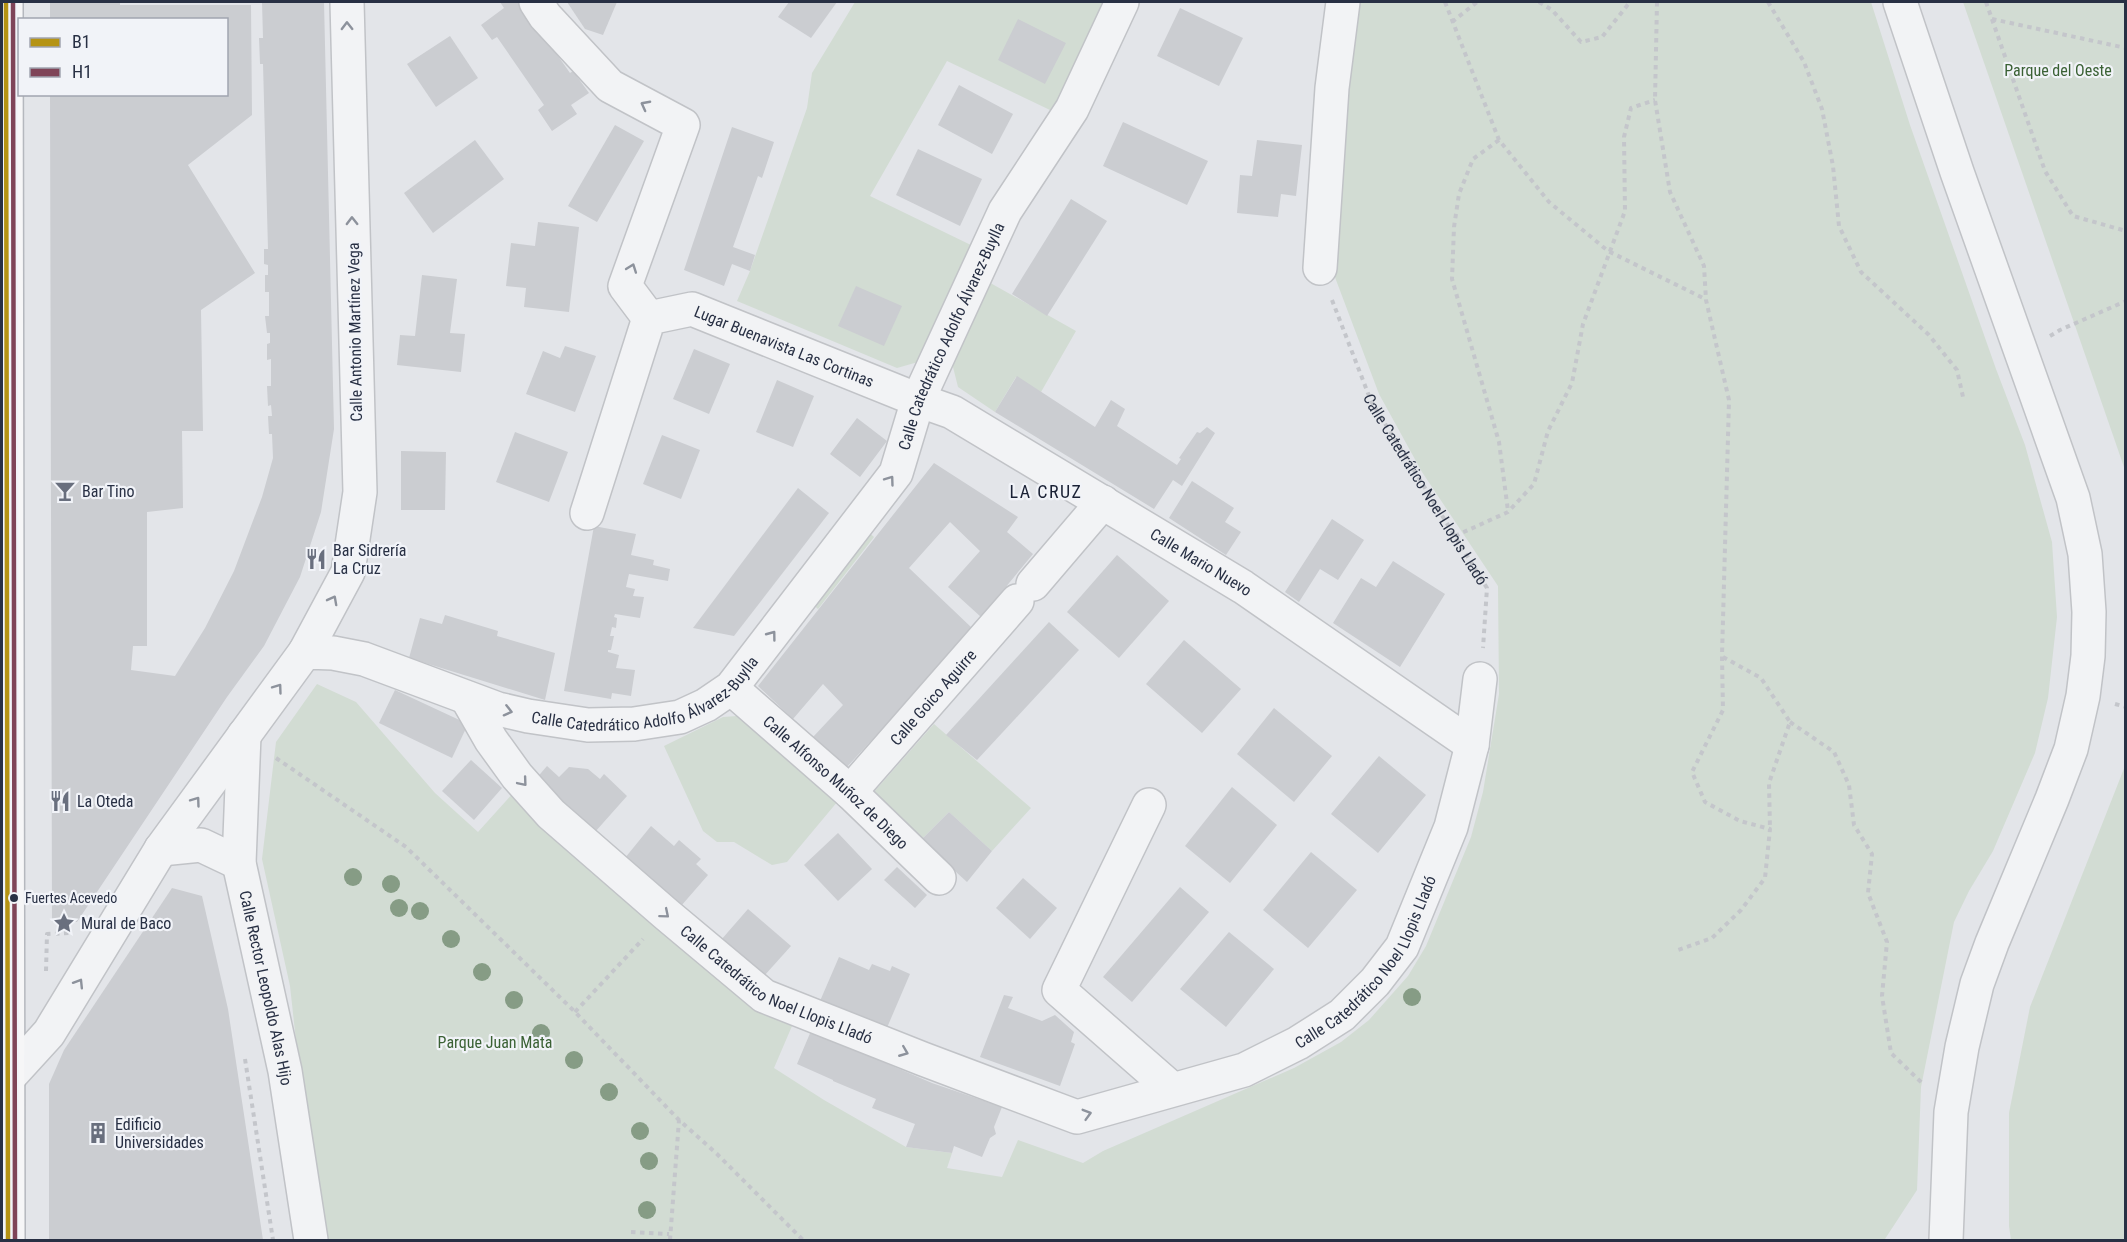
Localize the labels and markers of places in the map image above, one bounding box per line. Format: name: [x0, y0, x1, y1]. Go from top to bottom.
bar icon: Bar Tino: [53, 479, 77, 503]
place label: Bar Tino: [82, 482, 134, 501]
place label: Bar Sidrería La Cruz: [333, 541, 406, 578]
restaurant icon: Bar Sidrería La Cruz: [304, 547, 328, 571]
restaurant icon: La Oteda: [48, 789, 72, 813]
place label: La Oteda: [77, 792, 133, 811]
place label: Fuertes Acevedo: [25, 890, 117, 906]
marker: Fuertes Acevedo: [8, 892, 20, 904]
place icon: Mural de Baco: [52, 911, 76, 935]
place label: Mural de Baco: [81, 914, 171, 933]
place label: Edificio Universidades: [115, 1115, 204, 1152]
building icon: Edificio Universidades: [86, 1121, 110, 1145]

